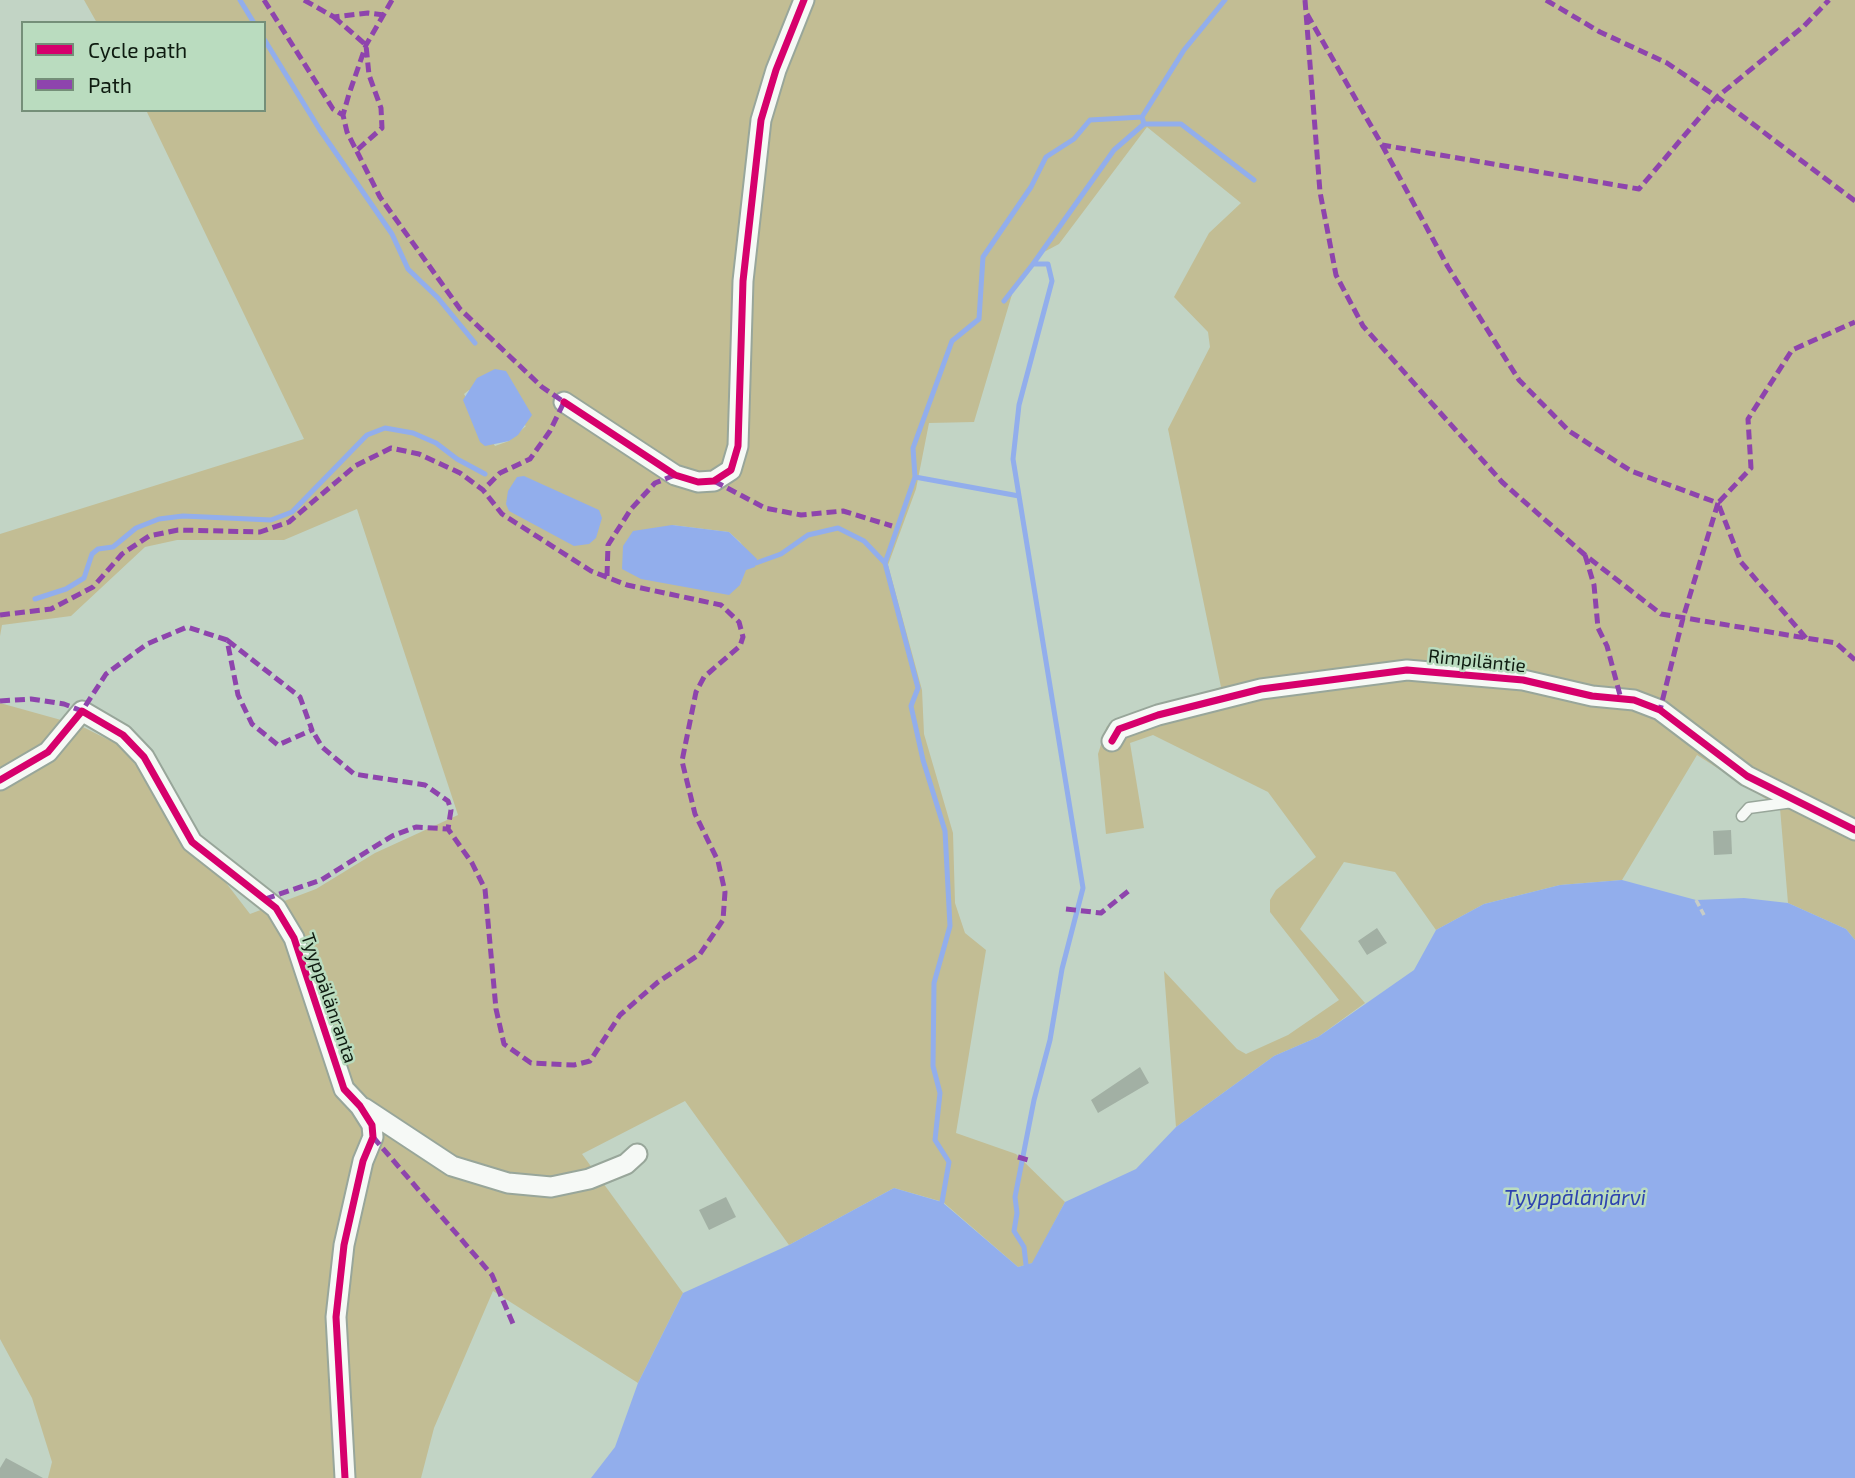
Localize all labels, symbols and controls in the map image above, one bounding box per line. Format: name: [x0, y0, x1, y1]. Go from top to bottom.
legend: [21, 21, 266, 112]
text: Cycle path: [88, 37, 187, 62]
text: Path: [88, 72, 132, 97]
street label: Rimpiläntie: [1427, 645, 1527, 677]
street label: Tyyppälänranta: [296, 930, 362, 1066]
water label: Tyyppälänjärvi: [1504, 1185, 1646, 1211]

